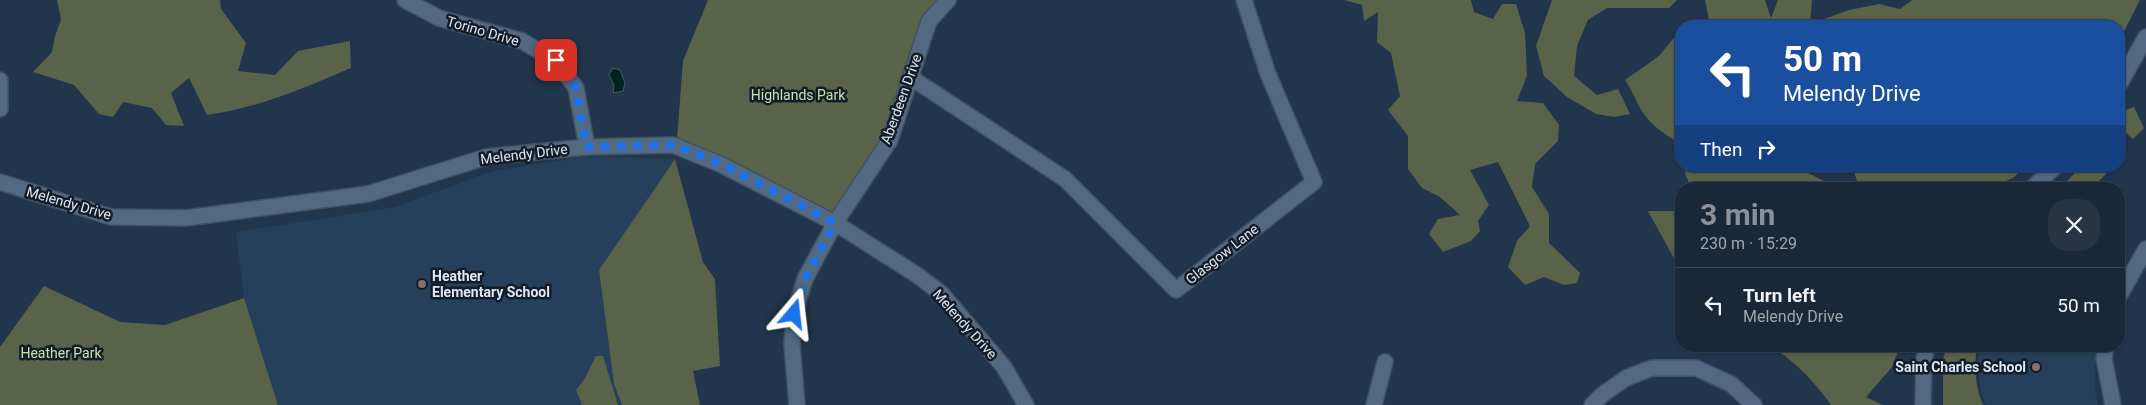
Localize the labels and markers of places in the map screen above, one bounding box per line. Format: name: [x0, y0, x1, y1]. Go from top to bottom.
pin: [535, 39, 577, 81]
place label: Heather Elementary School: [432, 268, 550, 300]
marker: Heather Elementary School: [416, 278, 428, 290]
place label: Saint Charles School: [1895, 359, 2026, 375]
marker: Saint Charles School: [2030, 361, 2042, 373]

